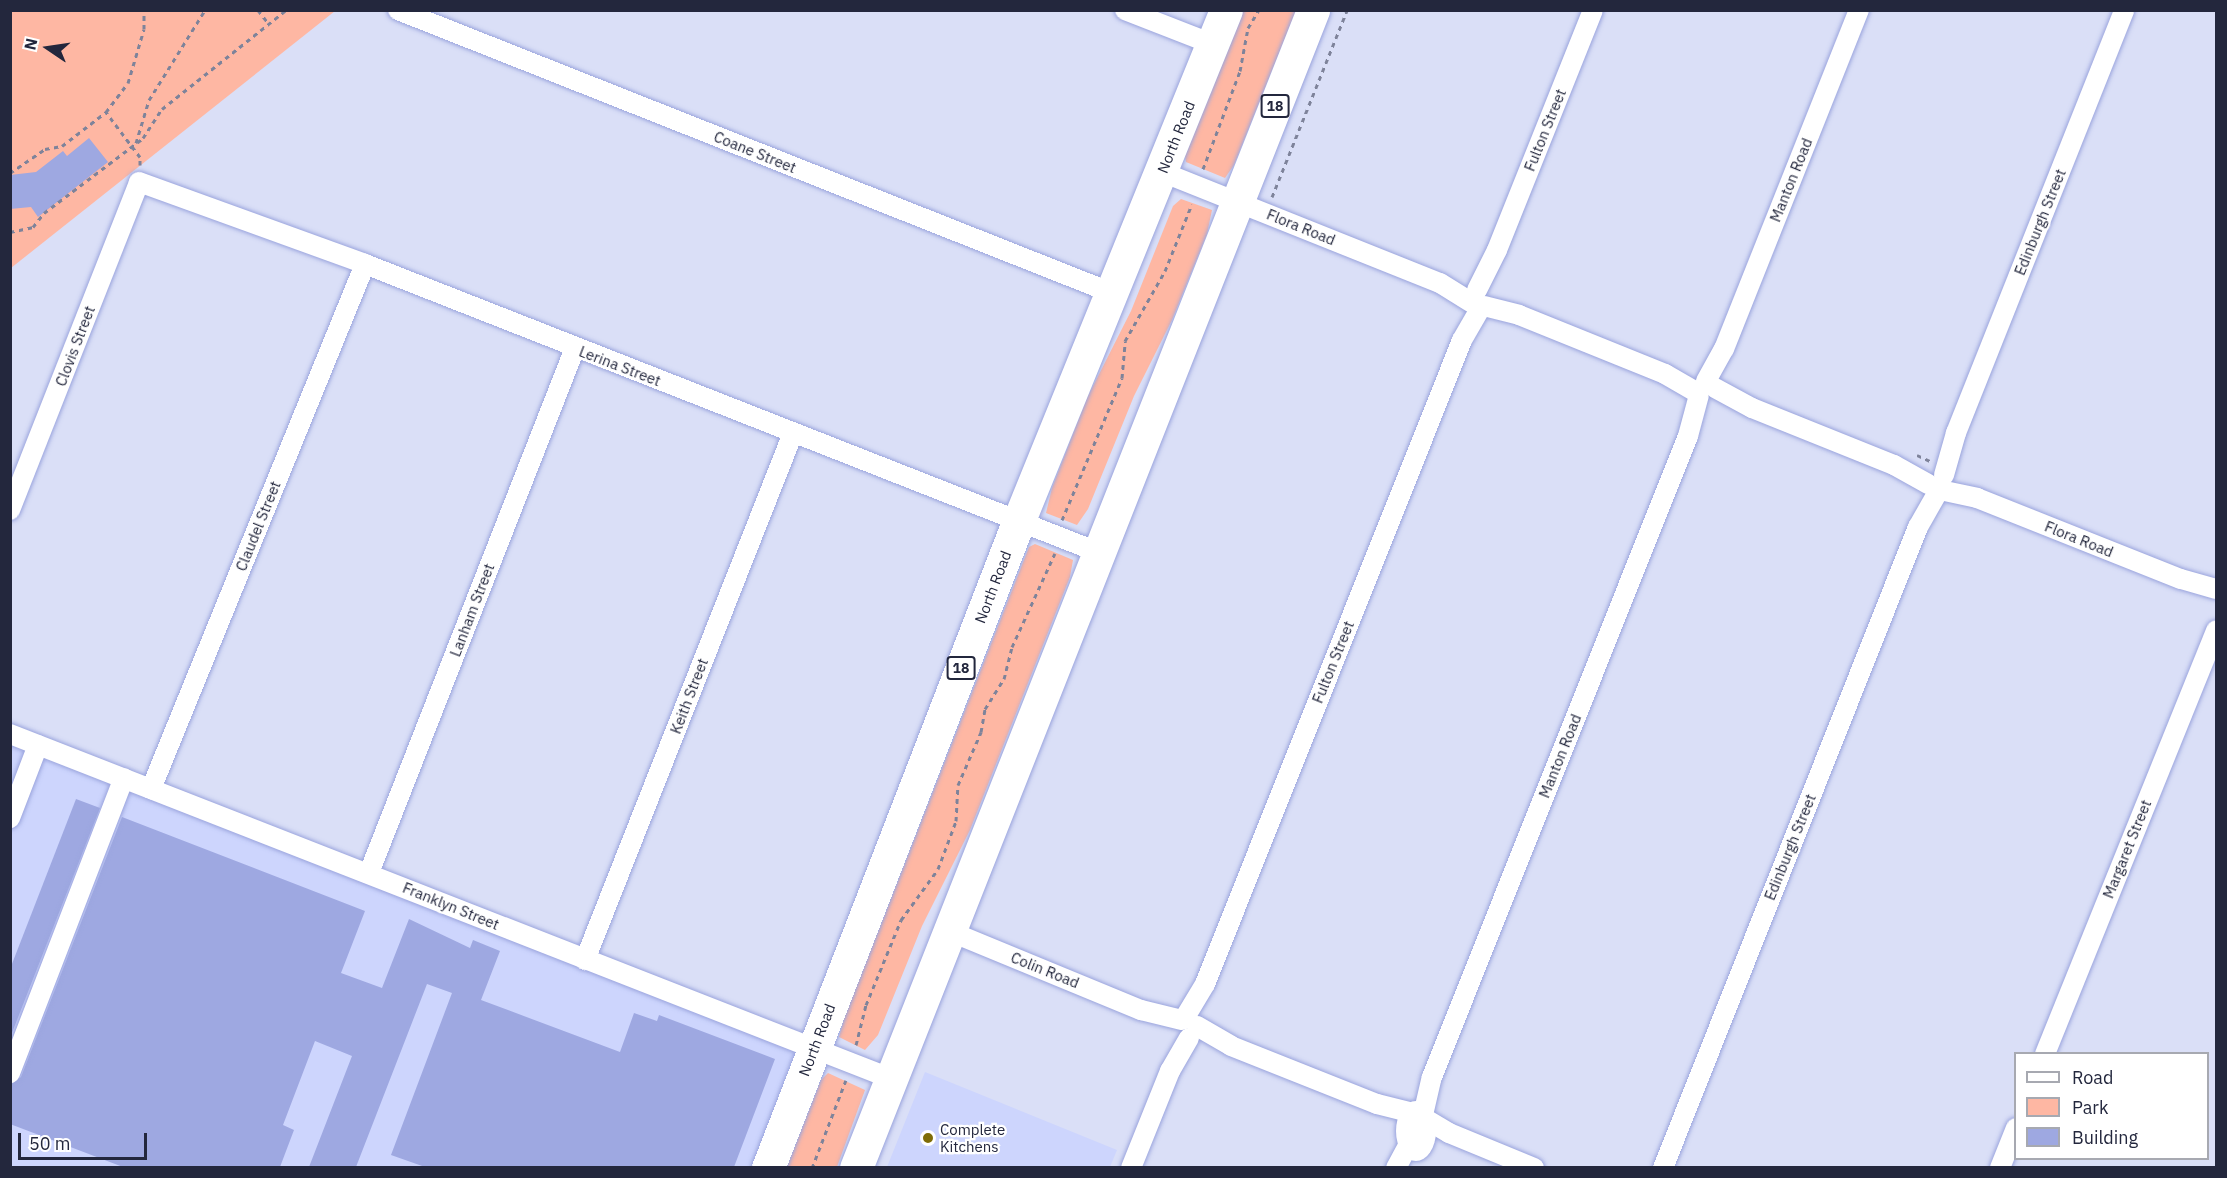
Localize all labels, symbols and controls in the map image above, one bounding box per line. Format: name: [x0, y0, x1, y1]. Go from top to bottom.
north arrow: [18, 18, 78, 78]
text: N: [19, 36, 42, 52]
street label: Fulton Street: [1520, 86, 1570, 174]
road number: 18: [1260, 95, 1290, 117]
street label: North Road: [1153, 98, 1199, 176]
street label: Coane Street: [711, 127, 799, 177]
street label: Manton Road: [1766, 135, 1816, 225]
street label: Edinburgh Street: [2010, 166, 2070, 278]
street label: Flora Road: [1264, 205, 1338, 249]
street label: Clovis Street: [51, 303, 99, 389]
street label: Lerina Street: [577, 342, 663, 390]
street label: Claudel Street: [232, 478, 284, 574]
street label: Flora Road: [2042, 517, 2116, 561]
street label: North Road: [971, 548, 1015, 626]
street label: Lanham Street: [446, 561, 498, 659]
street label: Fulton Street: [1308, 618, 1358, 706]
street label: Keith Street: [666, 656, 712, 736]
road number: 18: [946, 657, 976, 679]
street label: Manton Road: [1535, 711, 1585, 801]
street label: Edinburgh Street: [1760, 791, 1820, 903]
street label: Margaret Street: [2099, 797, 2155, 901]
street label: Franklyn Street: [400, 878, 502, 934]
street label: Colin Road: [1008, 948, 1082, 992]
street label: North Road: [795, 1001, 839, 1079]
legend: [2014, 1052, 2209, 1160]
text: Road: [2072, 1066, 2113, 1089]
text: Park: [2072, 1096, 2108, 1119]
place label: Complete Kitchens: [940, 1120, 1005, 1155]
scale bar: [21, 1121, 150, 1159]
text: Building: [2072, 1126, 2138, 1149]
marker: Complete Kitchens: [921, 1131, 935, 1145]
text: 50 m: [29, 1132, 71, 1155]

